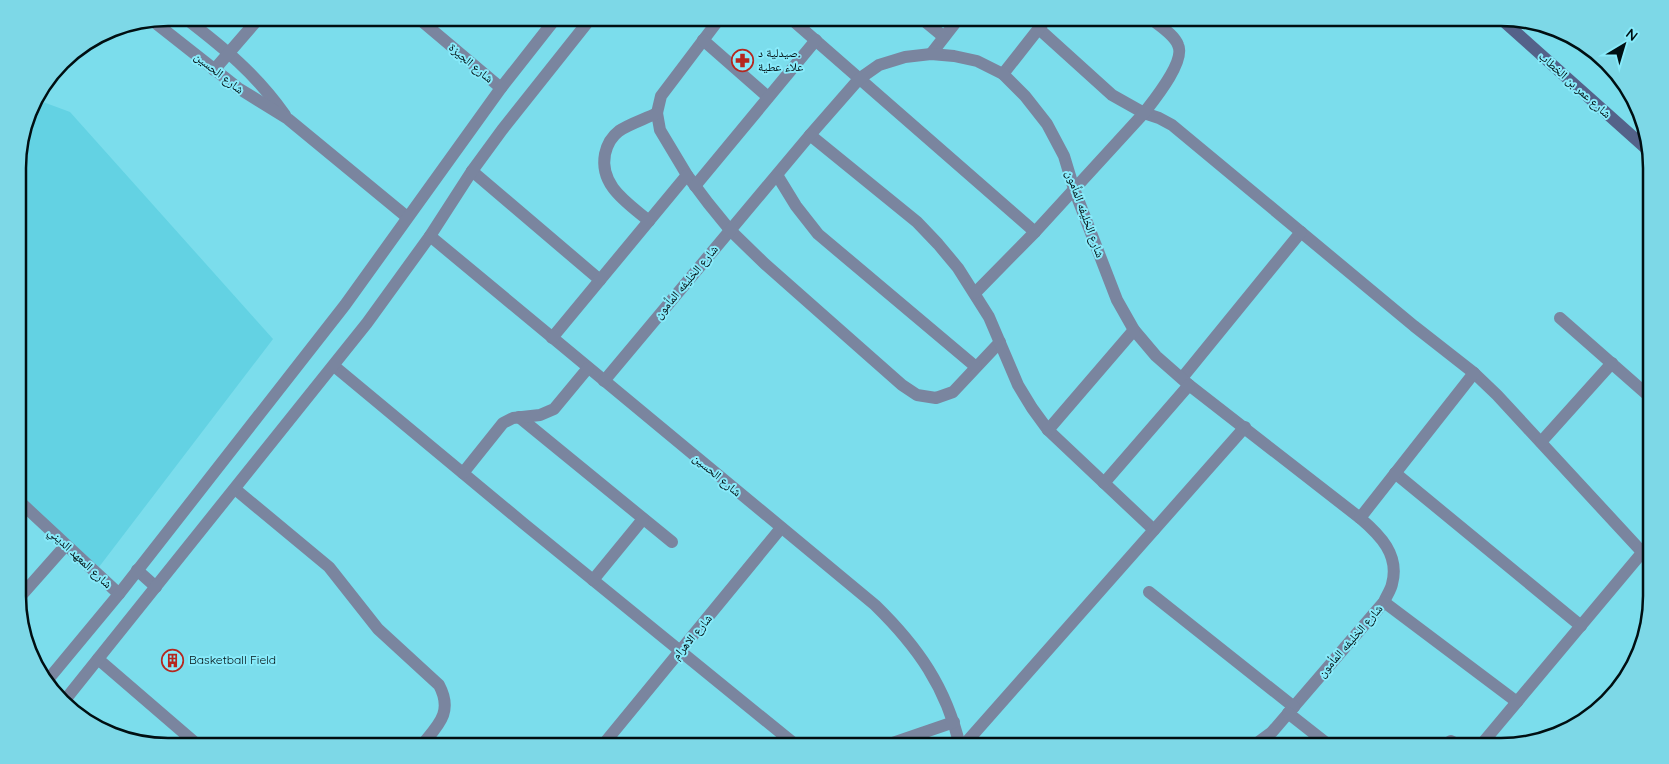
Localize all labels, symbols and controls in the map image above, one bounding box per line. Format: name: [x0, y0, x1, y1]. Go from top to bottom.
north arrow: [1599, 20, 1649, 70]
text: N: [1622, 24, 1642, 45]
street label: شارع الجيزة: [445, 40, 497, 86]
place label: صيدلية د. علاء عطية: [758, 45, 803, 74]
pharmacy icon: صيدلية د. علاء عطية: [730, 48, 754, 72]
street label: شارع عمر بن الخطاب: [1535, 48, 1615, 122]
street label: شارع الحسين: [191, 49, 247, 97]
street label: شارع الخليفه المأمون: [1062, 168, 1108, 260]
street label: شارع الخليفه المأمون: [650, 242, 722, 322]
street label: شارع الحسين: [689, 450, 745, 500]
street label: شارع المعهد الديني: [43, 524, 115, 593]
street label: شارع الخليفه المأمون: [1314, 601, 1386, 681]
street label: شارع الاهرام: [668, 611, 716, 663]
building icon: Basketball Field: [161, 648, 185, 672]
place label: Basketball Field: [189, 652, 276, 667]

